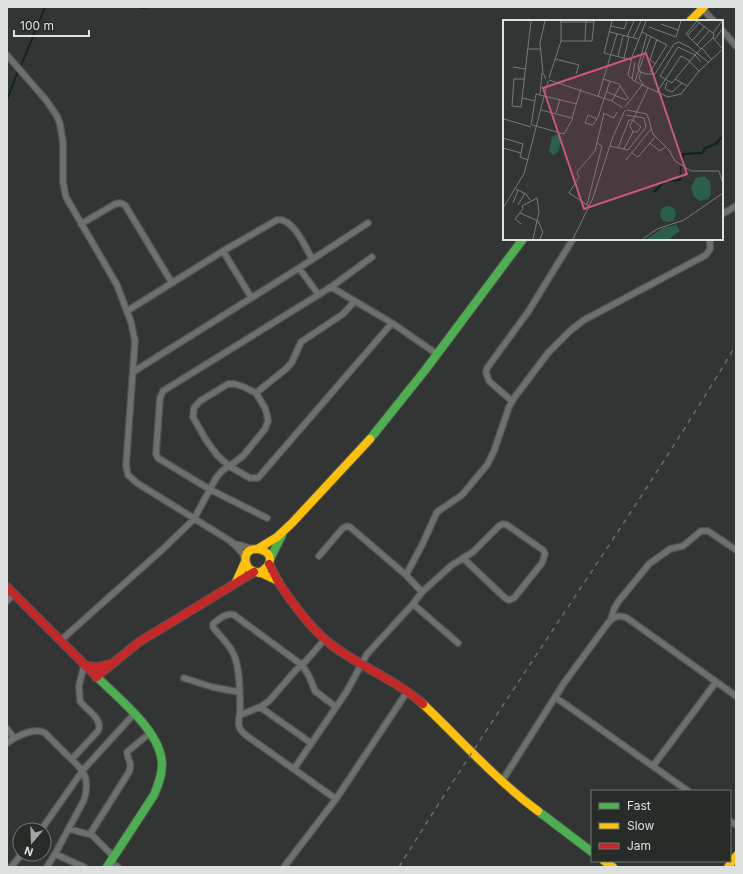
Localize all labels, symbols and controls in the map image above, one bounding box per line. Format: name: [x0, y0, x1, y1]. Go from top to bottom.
scale bar: [14, 12, 89, 38]
text: 100 m: [20, 18, 54, 33]
inset map: [503, 20, 723, 240]
legend: [591, 790, 731, 862]
text: Fast: [627, 798, 651, 813]
text: Slow: [627, 818, 655, 833]
north arrow: [12, 822, 52, 862]
text: Jam: [627, 838, 651, 853]
text: N: [22, 843, 35, 859]

